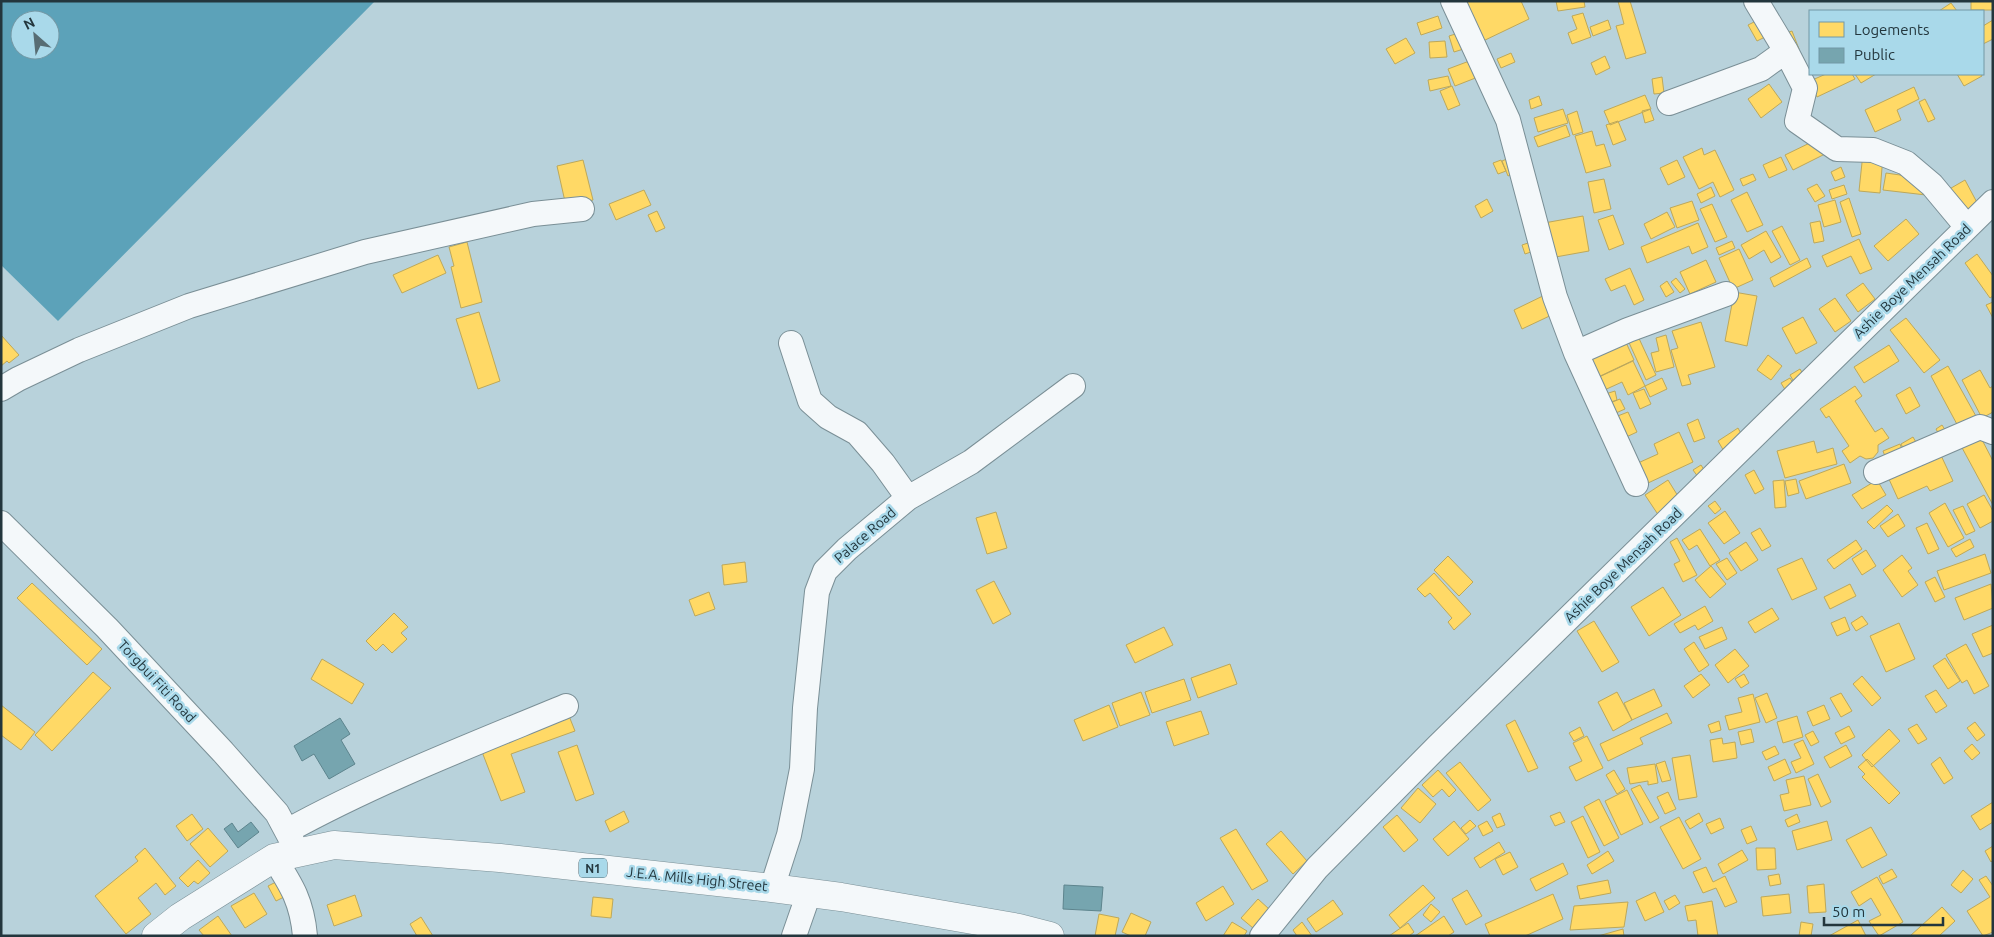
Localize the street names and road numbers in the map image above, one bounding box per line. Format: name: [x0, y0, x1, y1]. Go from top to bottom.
street label: Ashie Boye Mensah Road: [1850, 221, 1974, 341]
street label: Palace Road: [831, 504, 899, 566]
street label: Ashie Boye Mensah Road: [1561, 505, 1685, 625]
street label: Torgbui Fiti Road: [115, 637, 199, 725]
road number: N1: [579, 858, 607, 878]
street label: J.E.A. Mills High Street: [626, 864, 769, 894]

